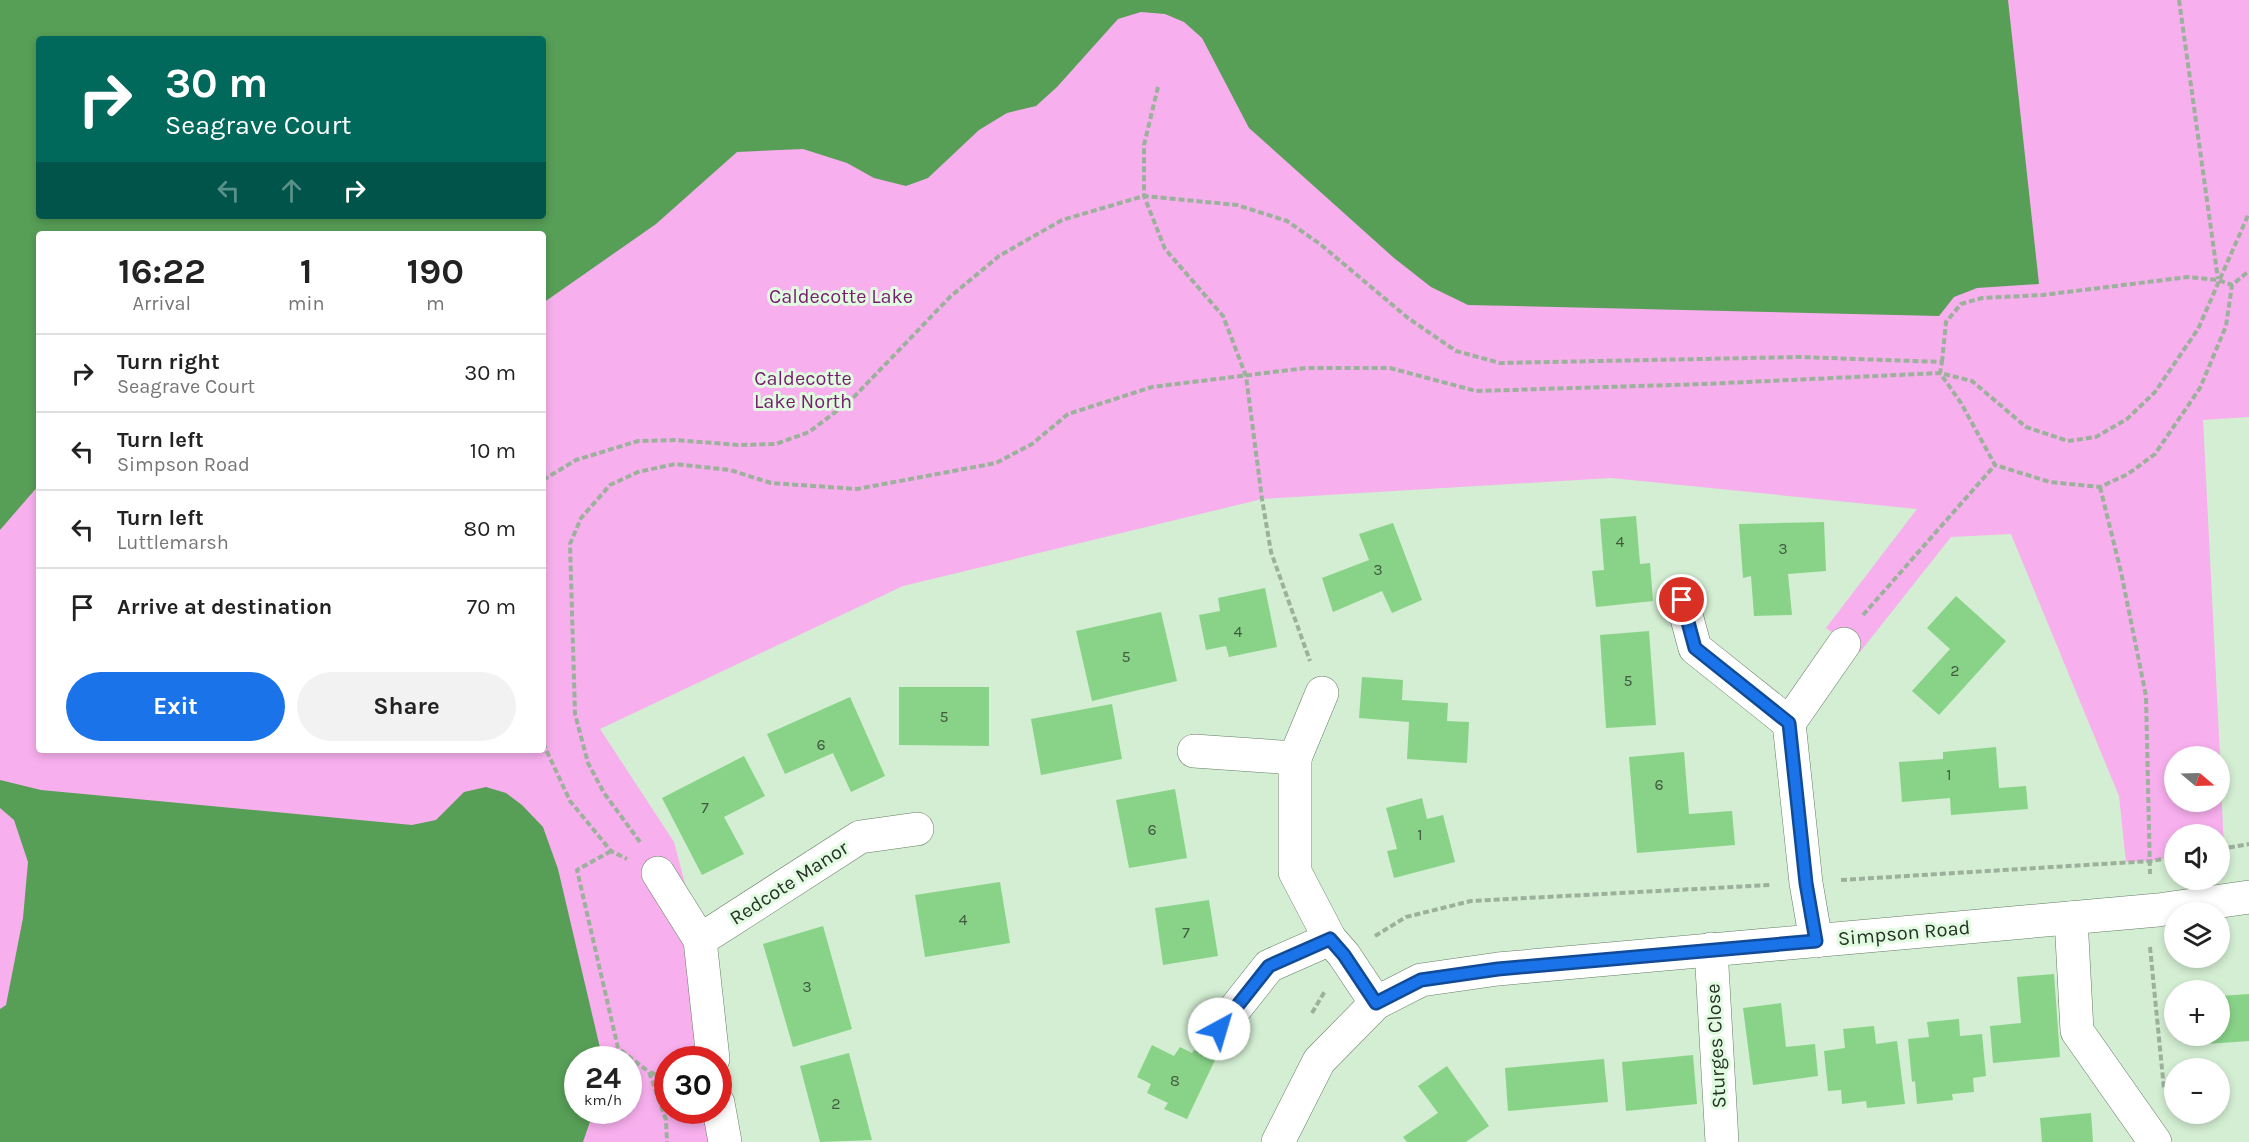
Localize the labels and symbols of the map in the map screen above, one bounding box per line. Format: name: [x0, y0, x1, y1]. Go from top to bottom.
park label: Caldecotte Lake: [769, 285, 913, 308]
park label: Caldecotte Lake North: [754, 367, 852, 413]
house number: 4: [1616, 532, 1625, 551]
house number: 3: [1778, 539, 1788, 558]
house number: 3: [1373, 560, 1383, 579]
pin: [1656, 574, 1707, 625]
house number: 4: [1234, 622, 1243, 641]
house number: 5: [1121, 647, 1131, 666]
house number: 2: [1950, 661, 1960, 680]
house number: 5: [1623, 671, 1633, 690]
house number: 5: [939, 707, 949, 726]
house number: 6: [816, 735, 826, 754]
north arrow: [2164, 746, 2230, 812]
house number: 1: [1946, 765, 1952, 784]
house number: 6: [1654, 775, 1664, 794]
house number: 7: [701, 798, 709, 817]
house number: 6: [1147, 820, 1157, 839]
house number: 1: [1417, 825, 1423, 844]
street label: Redcote Manor: [726, 836, 853, 930]
house number: 4: [959, 910, 968, 929]
street label: Simpson Road: [1837, 916, 1971, 950]
house number: 7: [1182, 923, 1190, 942]
house number: 3: [802, 977, 812, 996]
street label: Sturges Close: [1701, 983, 1731, 1109]
position arrow: [1187, 997, 1251, 1061]
speed limit sign: 30: [654, 1046, 732, 1124]
house number: 8: [1170, 1071, 1180, 1090]
house number: 2: [831, 1094, 841, 1113]

